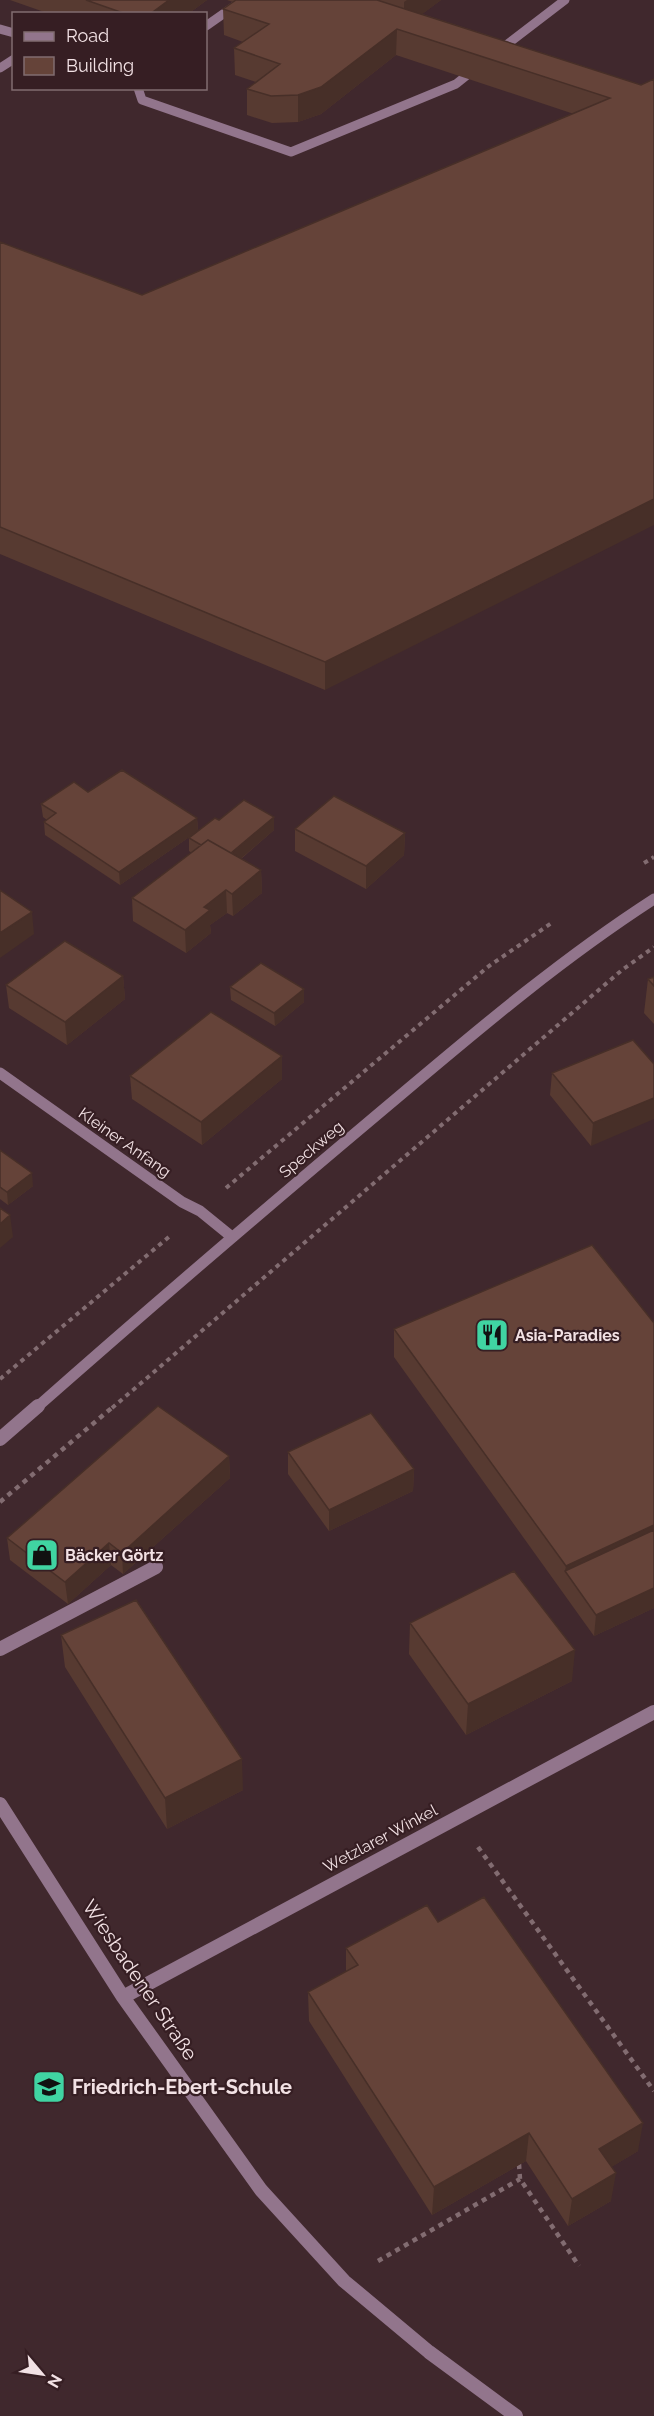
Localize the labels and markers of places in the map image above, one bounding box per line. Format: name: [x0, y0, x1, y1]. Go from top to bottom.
restaurant icon: Asia-Paradies: [474, 1317, 510, 1353]
place label: Asia-Paradies: [515, 1326, 620, 1345]
shop icon: Bäcker Görtz: [24, 1537, 60, 1573]
place label: Bäcker Görtz: [65, 1546, 163, 1565]
school or university icon: Friedrich-Ebert-Schule: [31, 2069, 67, 2105]
place label: Friedrich-Ebert-Schule: [72, 2075, 292, 2099]

